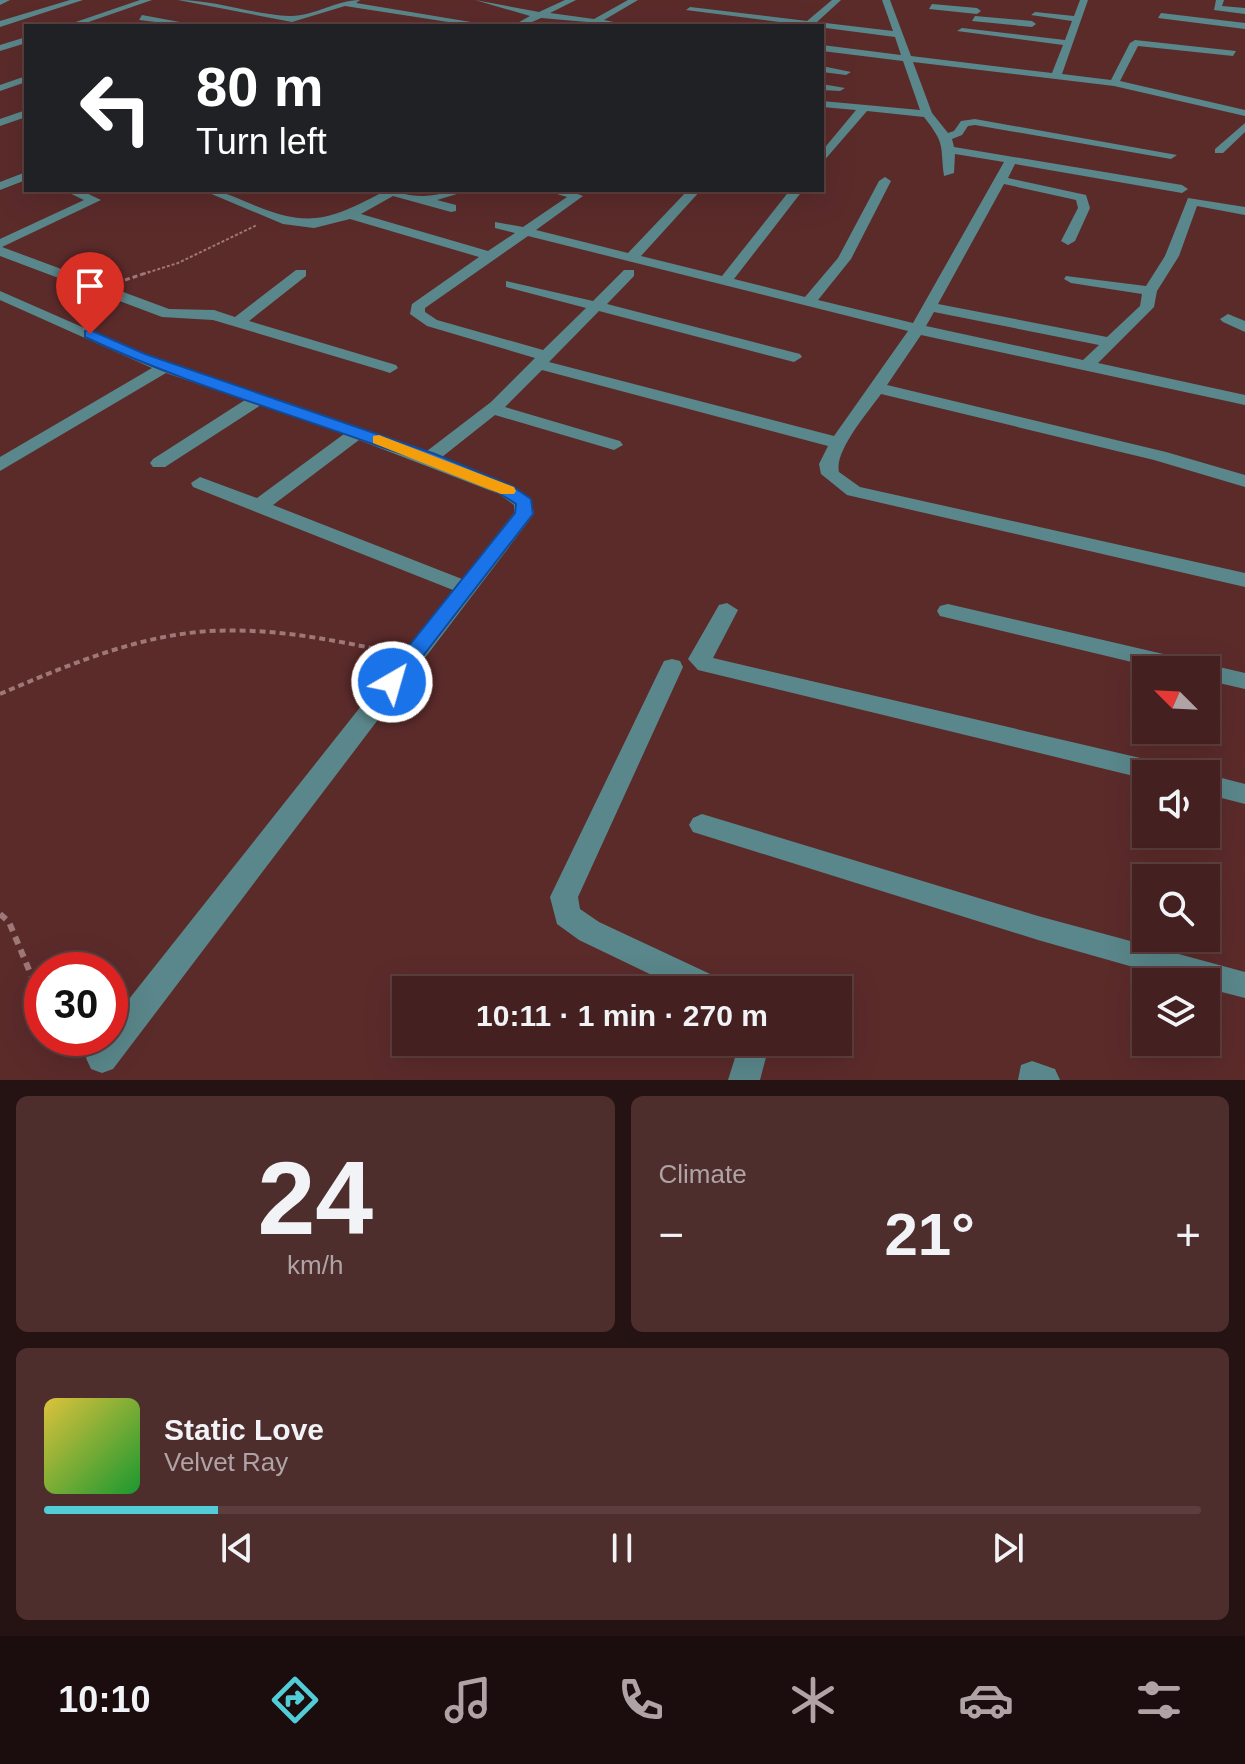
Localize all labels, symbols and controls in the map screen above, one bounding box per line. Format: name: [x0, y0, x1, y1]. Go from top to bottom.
text: 80 m: [196, 55, 324, 118]
icon: left: [64, 56, 168, 160]
text: Turn left: [196, 121, 327, 162]
pin: [56, 252, 124, 334]
icon: arrive: [68, 264, 112, 308]
position arrow: [350, 640, 434, 724]
north arrow: [1132, 656, 1220, 744]
map controls: [1132, 656, 1220, 1056]
button: sound: [1132, 760, 1220, 848]
button: search: [1132, 864, 1220, 952]
speed limit sign: 30: [24, 952, 128, 1056]
button: layers: [1132, 968, 1220, 1056]
text: 10:11 · 1 min · 270 m: [476, 999, 768, 1032]
text: 24: [257, 1140, 373, 1256]
text: Climate: [659, 1159, 747, 1189]
text: 21°: [884, 1201, 975, 1268]
text: −: [659, 1210, 684, 1259]
text: +: [1175, 1210, 1201, 1259]
text: km/h: [287, 1250, 343, 1280]
text: Static Love: [164, 1413, 324, 1446]
text: Velvet Ray: [164, 1447, 288, 1477]
icon: previous: [215, 1526, 259, 1570]
icon: pause: [600, 1526, 644, 1570]
icon: next: [986, 1526, 1030, 1570]
icon: directions: [267, 1672, 323, 1728]
icon: music: [440, 1672, 496, 1728]
icon: phone: [613, 1672, 669, 1728]
icon: climate: [785, 1672, 841, 1728]
icon: car: [958, 1672, 1014, 1728]
icon: filters: [1131, 1672, 1187, 1728]
text: 10:10: [58, 1679, 150, 1720]

